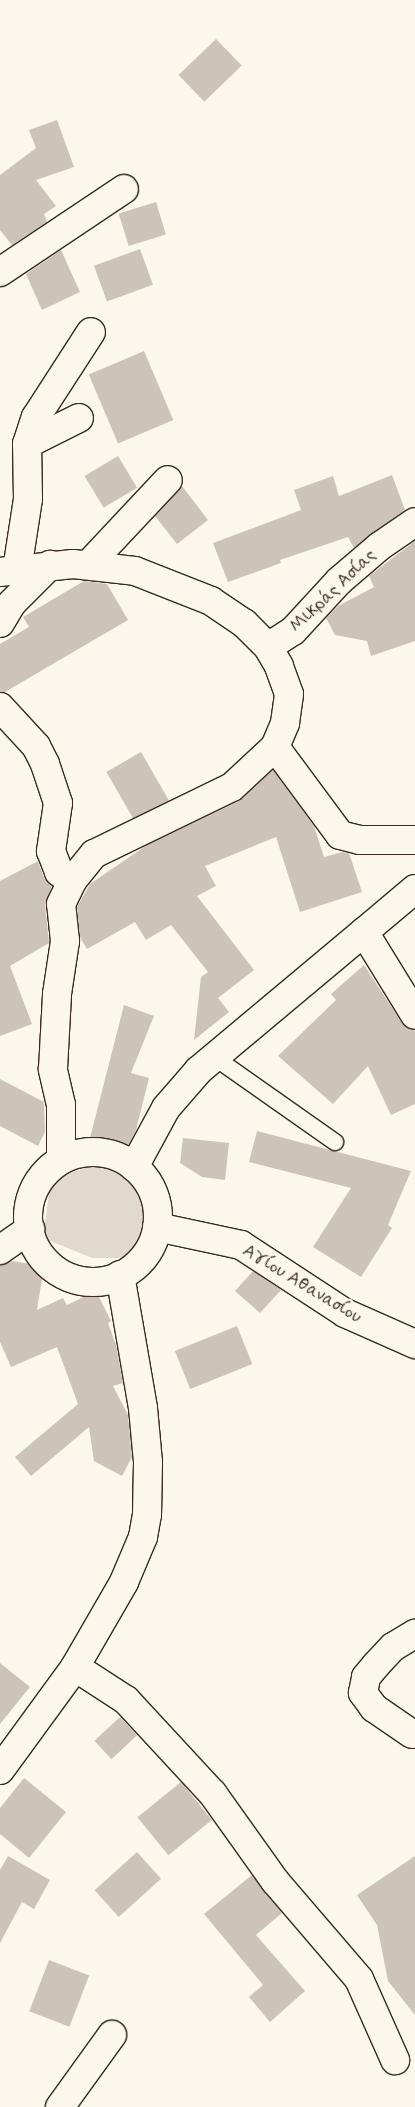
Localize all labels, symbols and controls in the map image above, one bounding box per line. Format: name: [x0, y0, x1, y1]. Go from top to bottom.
street label: Μικράς Ασίας: [286, 545, 380, 637]
street label: Αγίου Αθανασίου: [239, 1240, 365, 1328]

